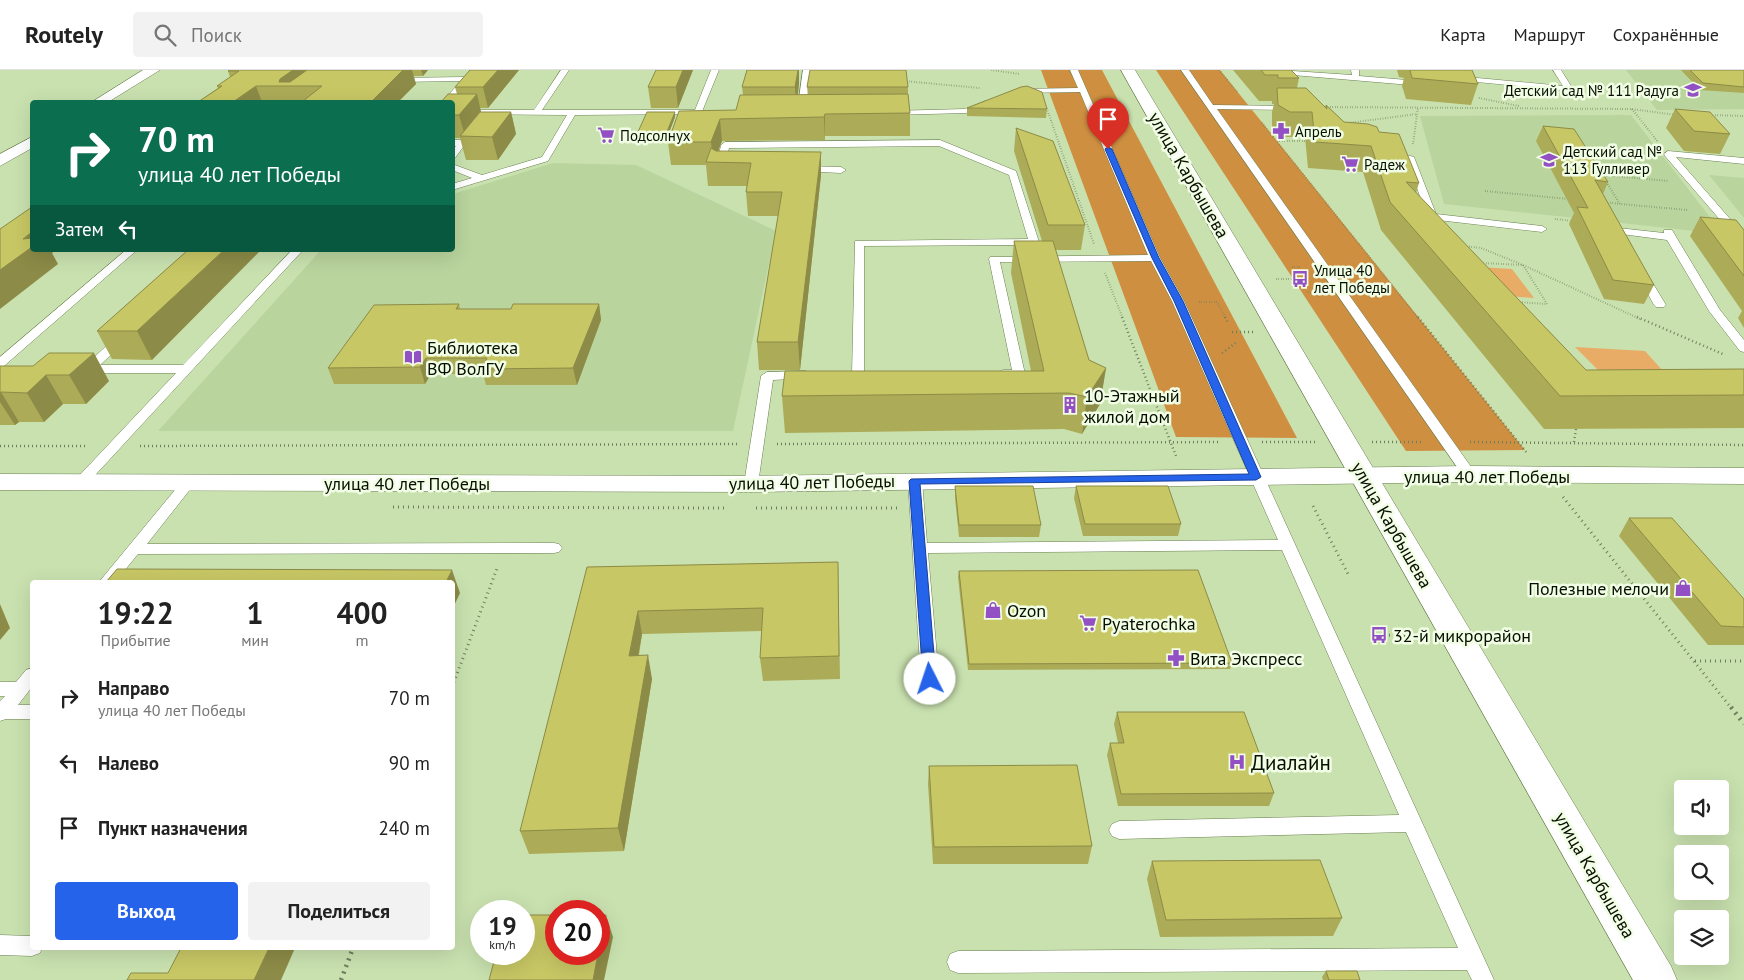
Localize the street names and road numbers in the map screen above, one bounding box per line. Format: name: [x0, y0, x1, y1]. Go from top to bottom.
street label: улица Карбышева: [1144, 108, 1234, 242]
street label: улица Карбышева: [1347, 458, 1437, 592]
street label: улица 40 лет Победы: [1404, 465, 1570, 488]
street label: улица 40 лет Победы: [729, 469, 895, 495]
street label: улица 40 лет Победы: [324, 472, 490, 495]
street label: улица Карбышева: [1550, 808, 1640, 942]

